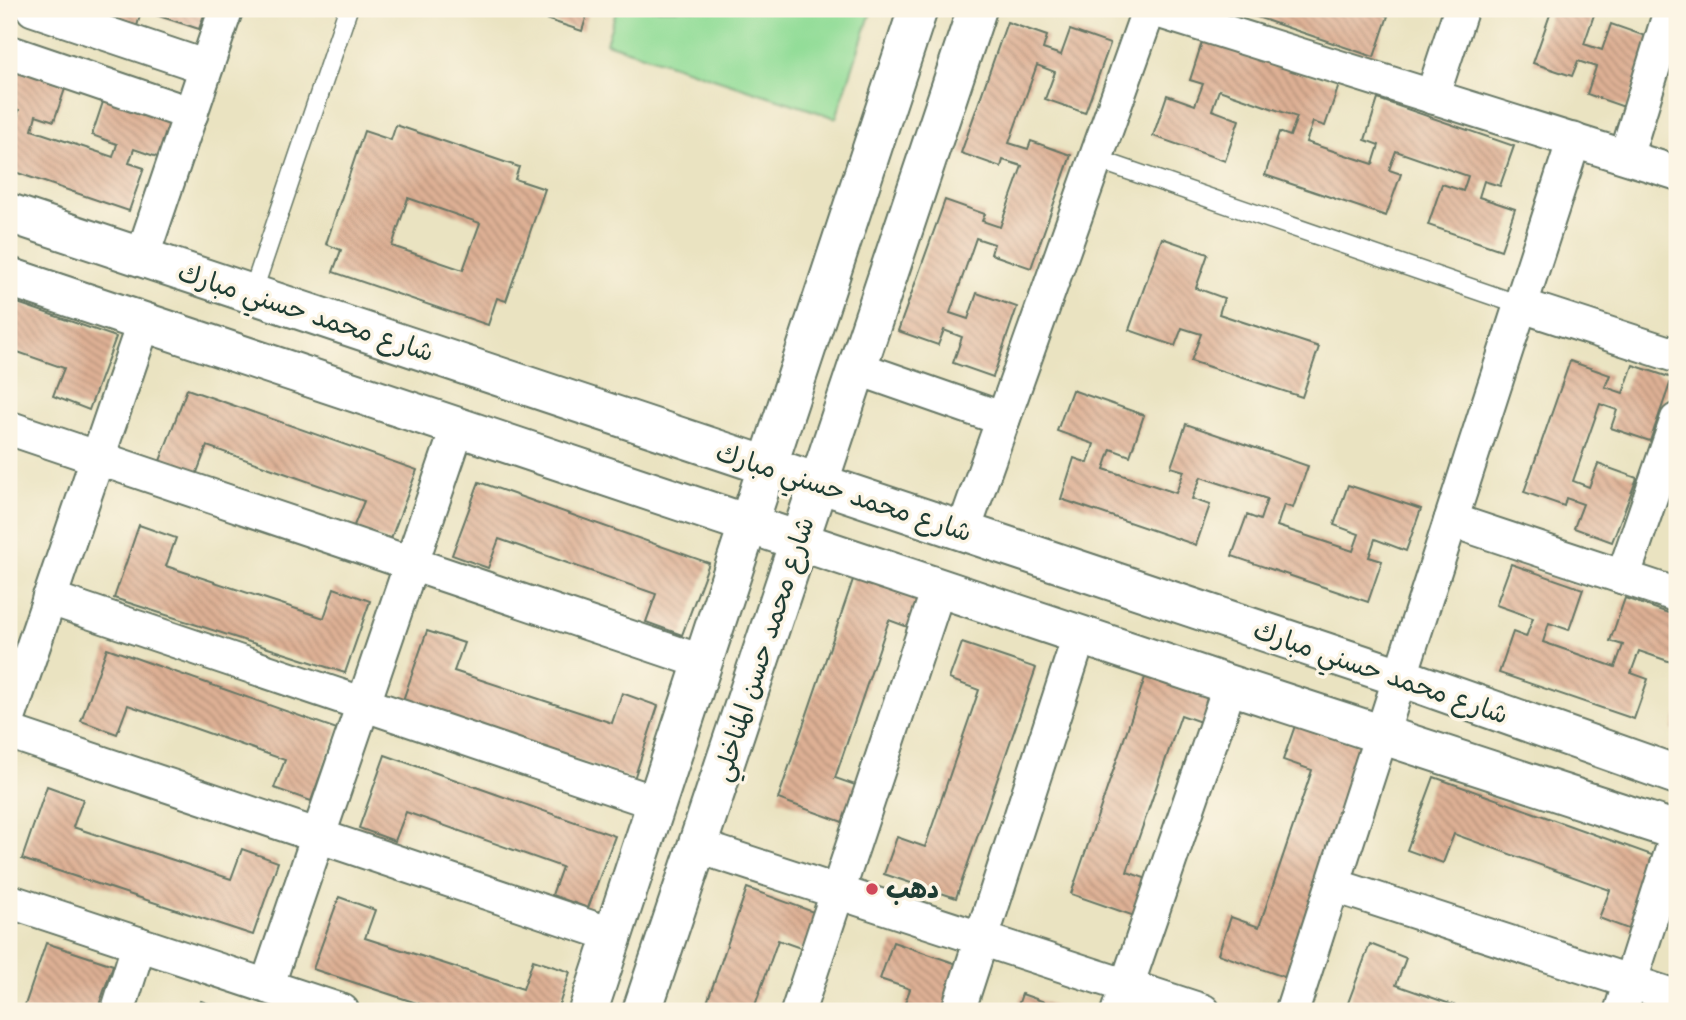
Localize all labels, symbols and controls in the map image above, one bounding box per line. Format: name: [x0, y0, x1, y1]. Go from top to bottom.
street label: شارع محمد حسني مبارك: [172, 256, 438, 375]
street label: شارع محمد حسني مبارك: [710, 436, 976, 555]
street label: شارع محمد حسن المناخلي: [706, 513, 828, 787]
street label: شارع محمد حسني مبارك: [1247, 614, 1512, 737]
place label: دهب: [886, 874, 939, 908]
marker: دهب: [864, 881, 880, 897]

